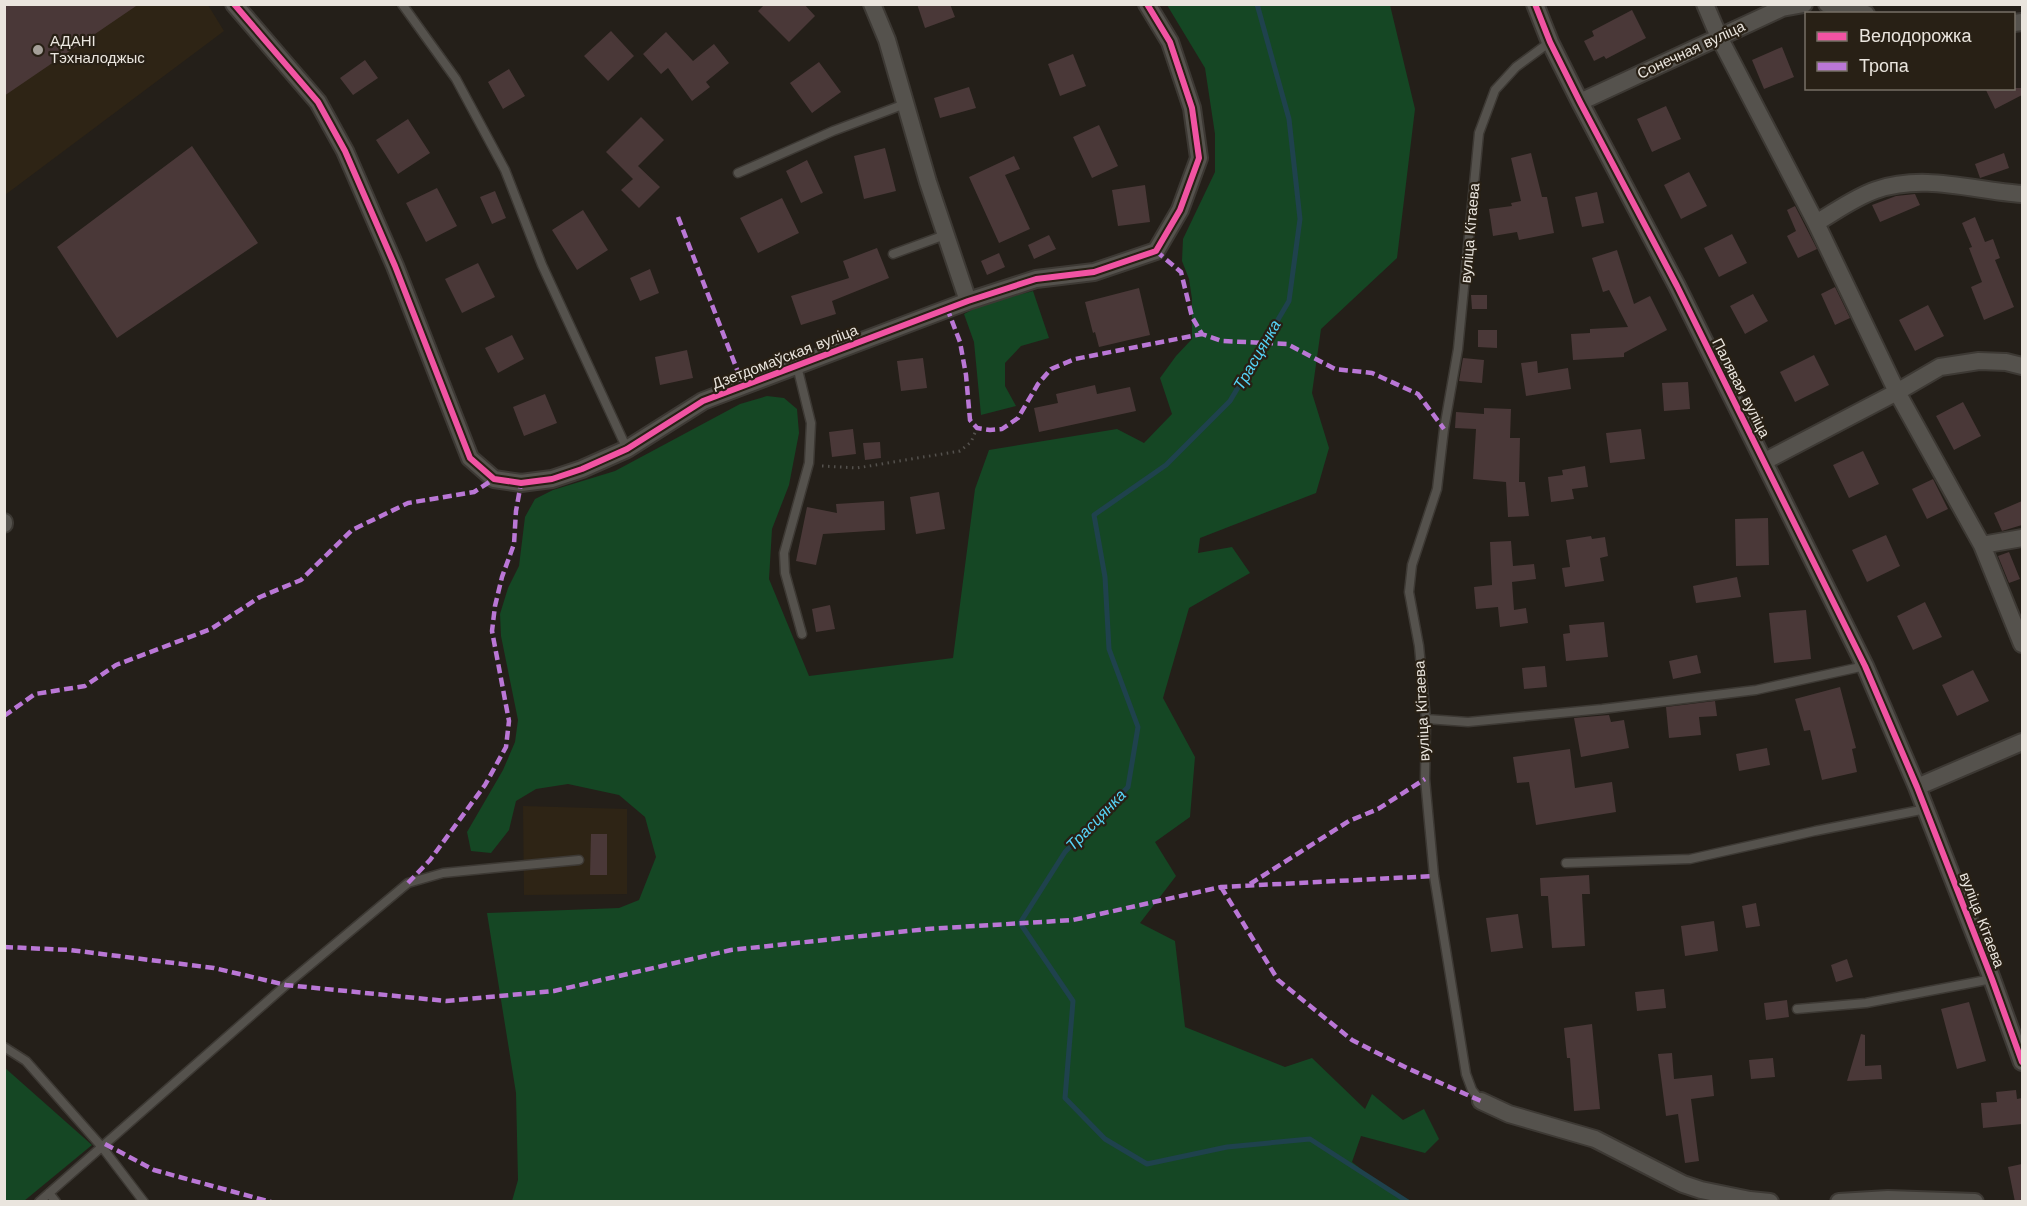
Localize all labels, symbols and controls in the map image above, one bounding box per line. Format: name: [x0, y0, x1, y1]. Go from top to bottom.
legend: [1805, 12, 2015, 90]
street label: Сонечная вуліца: [1634, 17, 1748, 83]
text: Велодорожка: [1859, 25, 1972, 46]
place label: АДАНІ Тэхналоджыс: [50, 32, 145, 67]
marker: АДАНІ Тэхналоджыс: [31, 43, 45, 57]
text: Тропа: [1859, 55, 1910, 76]
street label: вуліца Кітаева: [1457, 181, 1483, 284]
water label: Трасцянка: [1229, 316, 1285, 394]
street label: Дзетдомаўская вуліца: [710, 321, 861, 393]
street label: Палявая вуліца: [1708, 335, 1774, 441]
street label: вуліца Кітаева: [1410, 660, 1434, 762]
water label: Трасцянка: [1062, 785, 1130, 855]
street label: вуліца Кітаева: [1956, 870, 2009, 971]

